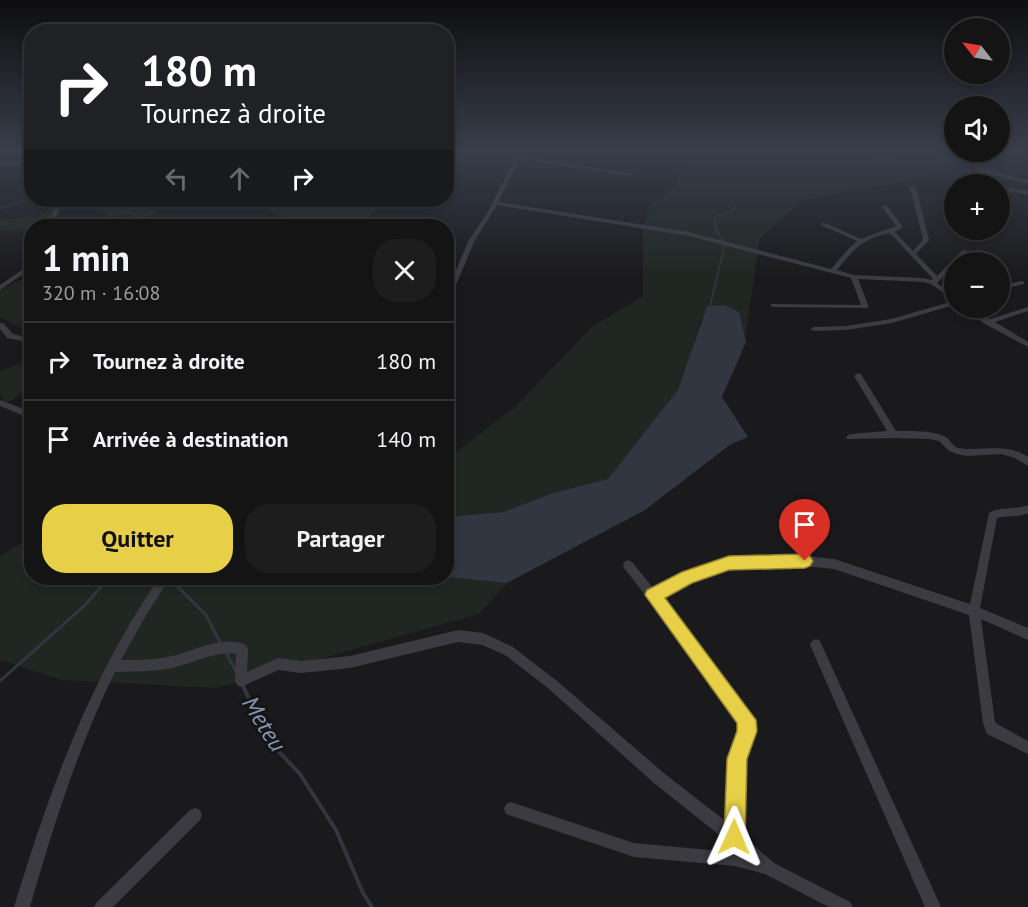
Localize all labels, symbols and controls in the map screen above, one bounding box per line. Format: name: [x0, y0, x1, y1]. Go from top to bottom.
north arrow: [944, 18, 1010, 84]
map controls: [944, 18, 1010, 318]
text: 180 m: [141, 43, 257, 98]
icon: right: [42, 48, 120, 126]
text: Tournez à droite: [141, 96, 326, 130]
button: sound: [944, 96, 1010, 162]
icon: left: [160, 162, 193, 195]
icon: ahead: [223, 162, 256, 195]
icon: right: [286, 162, 319, 195]
button: +: [944, 174, 1010, 240]
text: 1 min: [42, 234, 130, 281]
button: close: [373, 239, 436, 302]
button: −: [944, 252, 1010, 318]
text: 320 m · 16:08: [42, 280, 160, 306]
icon: right: [42, 345, 75, 378]
text: Tournez à droite: [93, 347, 245, 375]
text: 180 m: [376, 347, 436, 375]
icon: arrive: [42, 423, 75, 456]
text: Arrivée à destination: [93, 425, 289, 453]
text: 140 m: [376, 425, 436, 453]
pin: [779, 499, 830, 561]
button: Quitter: [42, 504, 233, 573]
button: Partager: [245, 504, 436, 573]
icon: arrive: [788, 508, 821, 541]
water label: Meteu: [235, 690, 294, 757]
position arrow: [702, 805, 766, 869]

